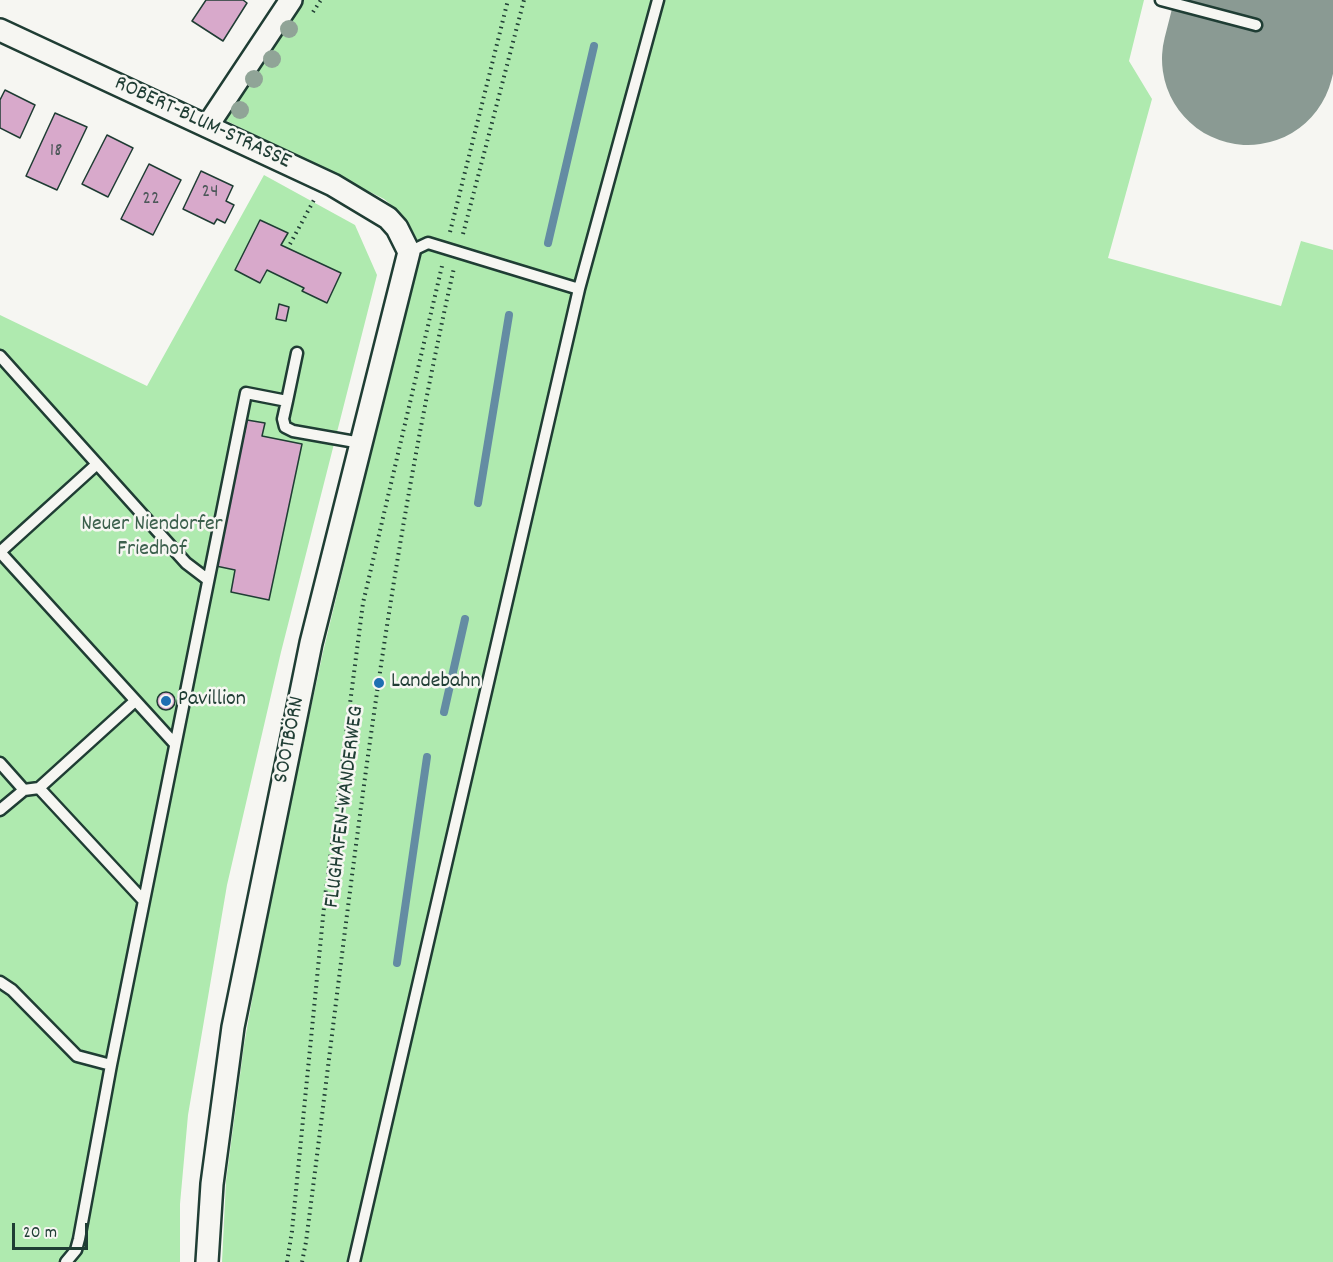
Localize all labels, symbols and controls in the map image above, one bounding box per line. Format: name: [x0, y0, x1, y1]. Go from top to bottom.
street label: ROBERT-BLUM-STRASSE: [109, 71, 295, 177]
house number: 18: [50, 140, 62, 164]
house number: 24: [201, 181, 219, 205]
house number: 22: [142, 188, 160, 212]
park label: Neuer Niendorfer Friedhof: [81, 513, 223, 564]
place label: Landebahn: [391, 670, 481, 696]
marker: Landebahn: [372, 676, 386, 690]
place label: Pavillion: [178, 688, 246, 714]
marker: Pavillion: [159, 694, 173, 708]
street label: SOOTBÖRN: [270, 694, 312, 786]
street label: FLUGHAFEN-WANDERWEG: [321, 705, 371, 909]
scale bar: [15, 1211, 92, 1249]
text: 20 m: [23, 1221, 57, 1246]

